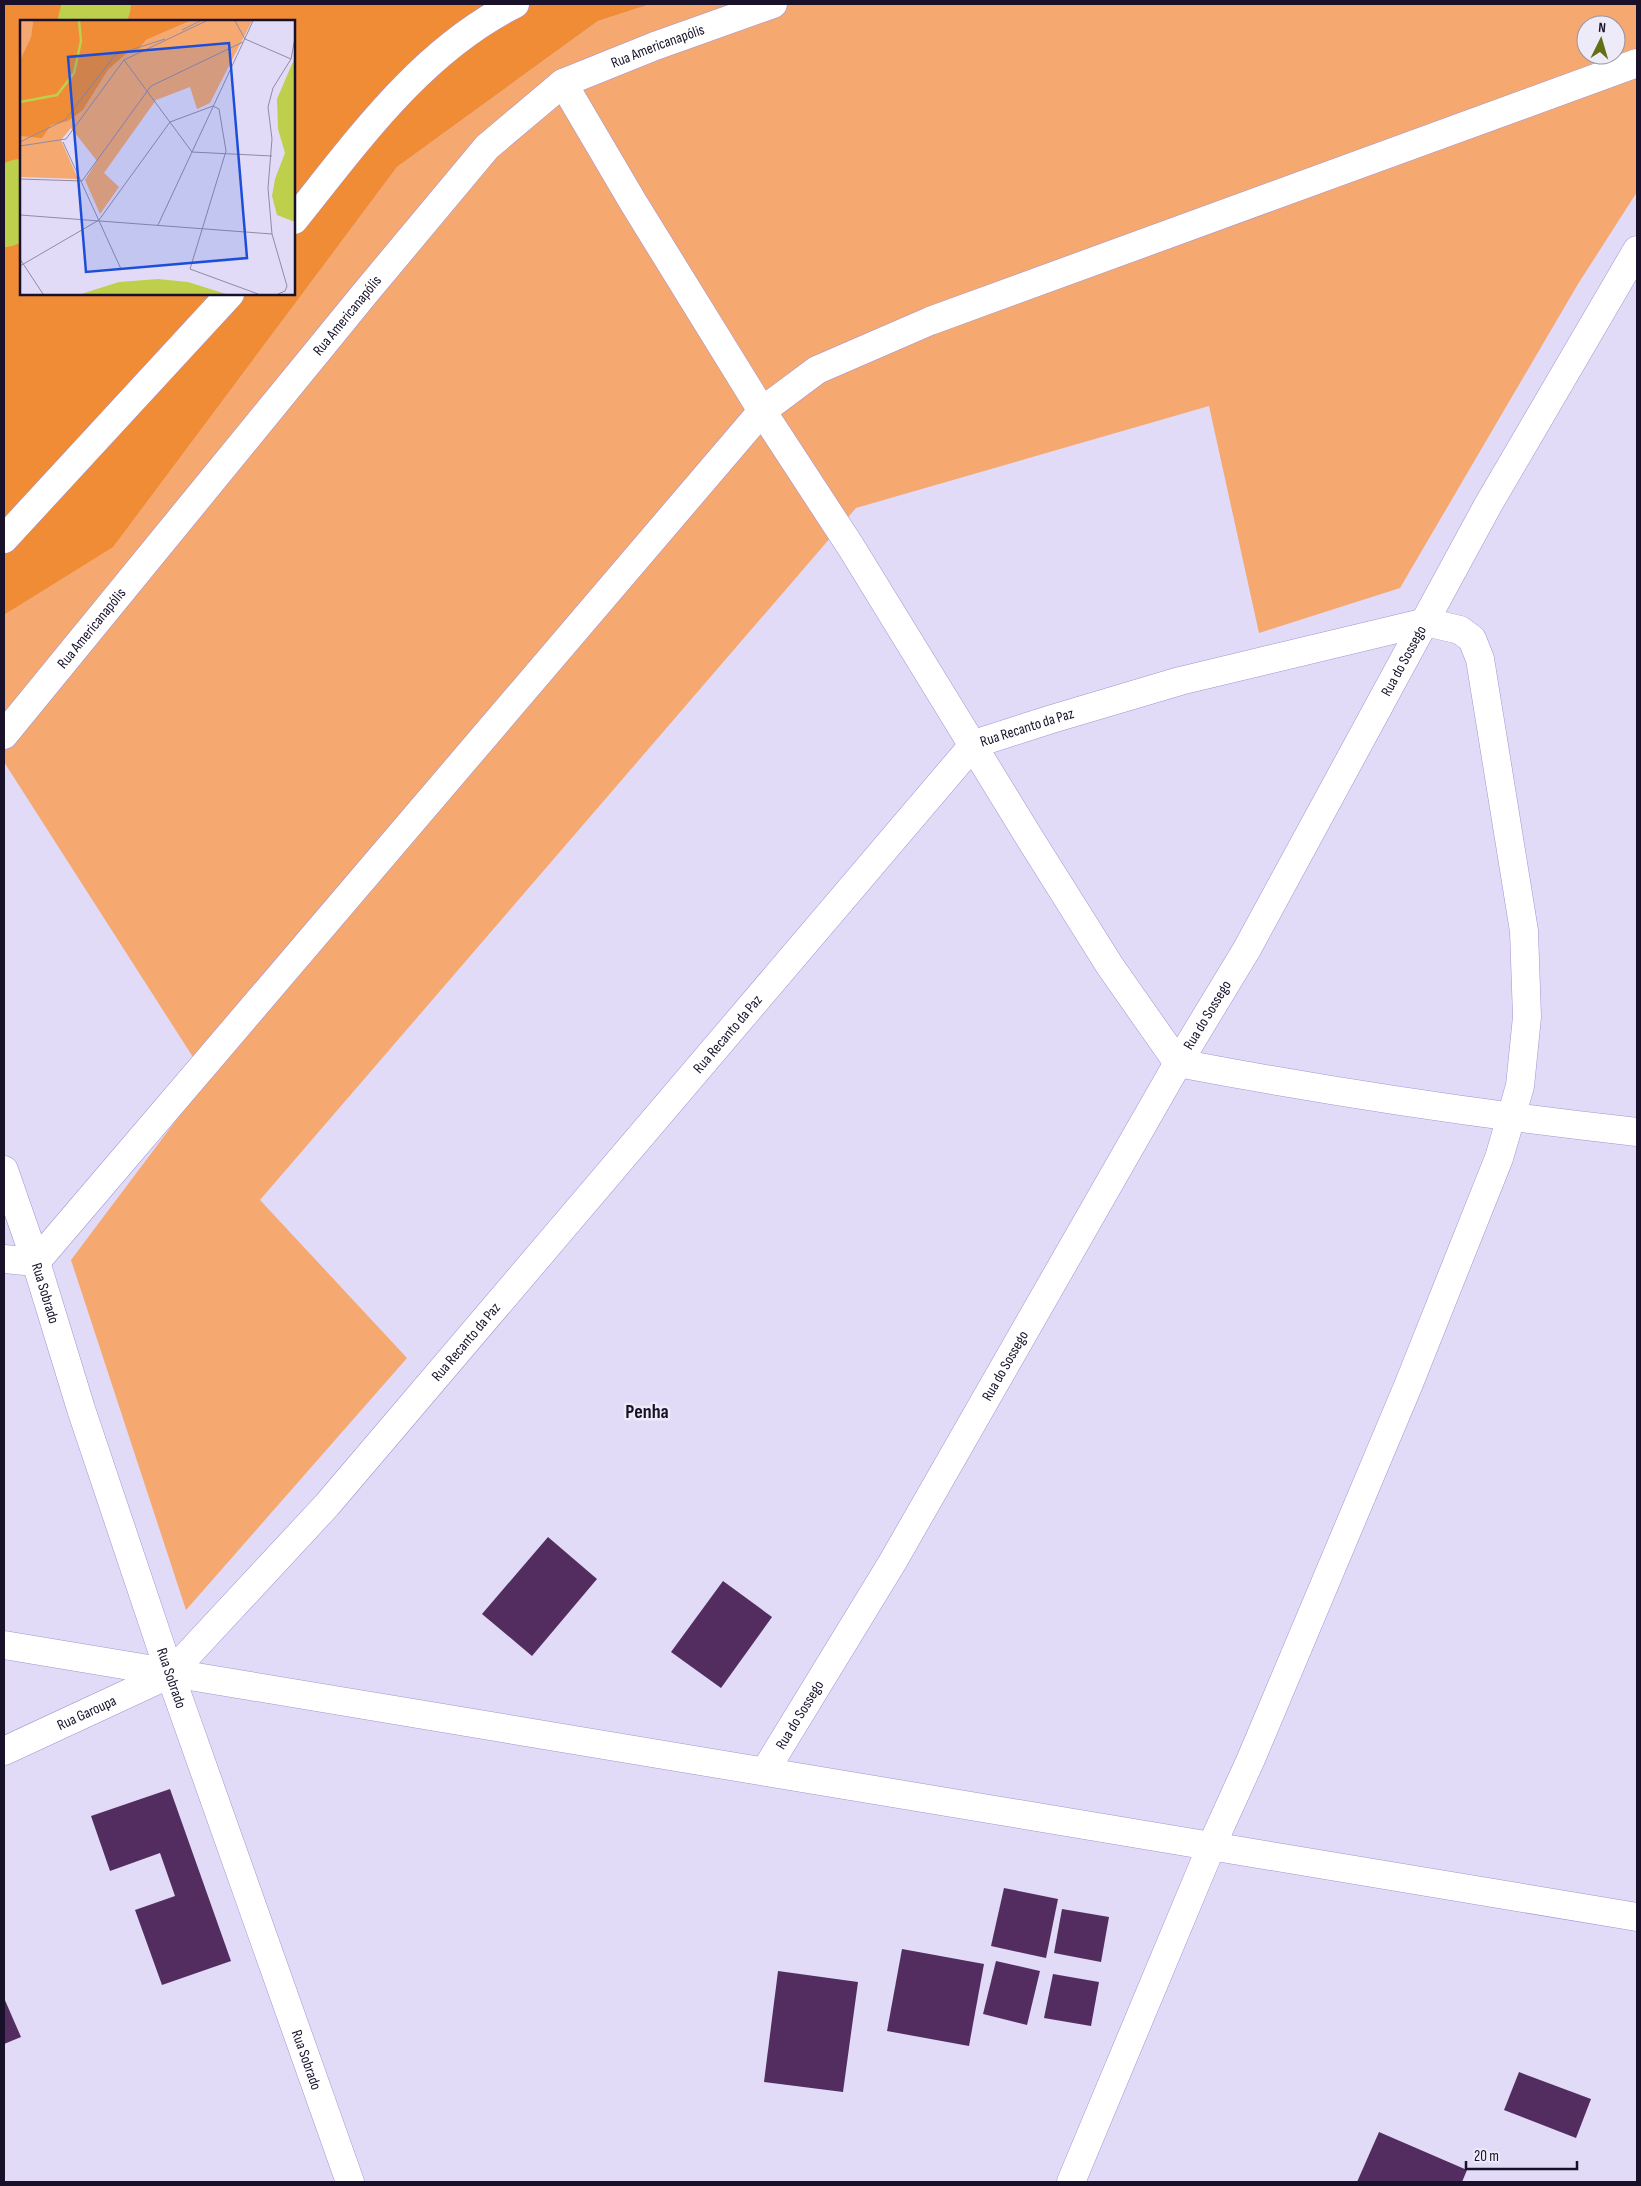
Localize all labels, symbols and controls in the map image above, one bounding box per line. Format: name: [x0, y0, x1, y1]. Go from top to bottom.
north arrow: [1576, 15, 1626, 65]
text: N: [1598, 19, 1607, 36]
inset map: [20, 20, 295, 295]
street label: Rua Americanapólis: [608, 20, 707, 72]
street label: Rua Americanapólis: [308, 271, 386, 359]
street label: Rua Americanapólis: [53, 584, 130, 672]
street label: Rua do Sossego: [1377, 622, 1430, 699]
street label: Rua Recanto da Paz: [978, 703, 1077, 751]
street label: Rua do Sossego: [1179, 977, 1235, 1053]
street label: Rua Recanto da Paz: [689, 990, 767, 1077]
street label: Rua Sobrado: [27, 1260, 64, 1326]
street label: Rua Recanto da Paz: [427, 1298, 505, 1385]
street label: Rua do Sossego: [977, 1327, 1032, 1404]
district label: Penha: [625, 1400, 669, 1424]
street label: Rua Sobrado: [152, 1645, 191, 1711]
street label: Rua do Sossego: [771, 1677, 828, 1753]
street label: Rua Garoupa: [54, 1691, 119, 1735]
street label: Rua Sobrado: [287, 2027, 326, 2093]
scale bar: [1466, 2138, 1577, 2170]
text: 20 m: [1474, 2147, 1499, 2166]

